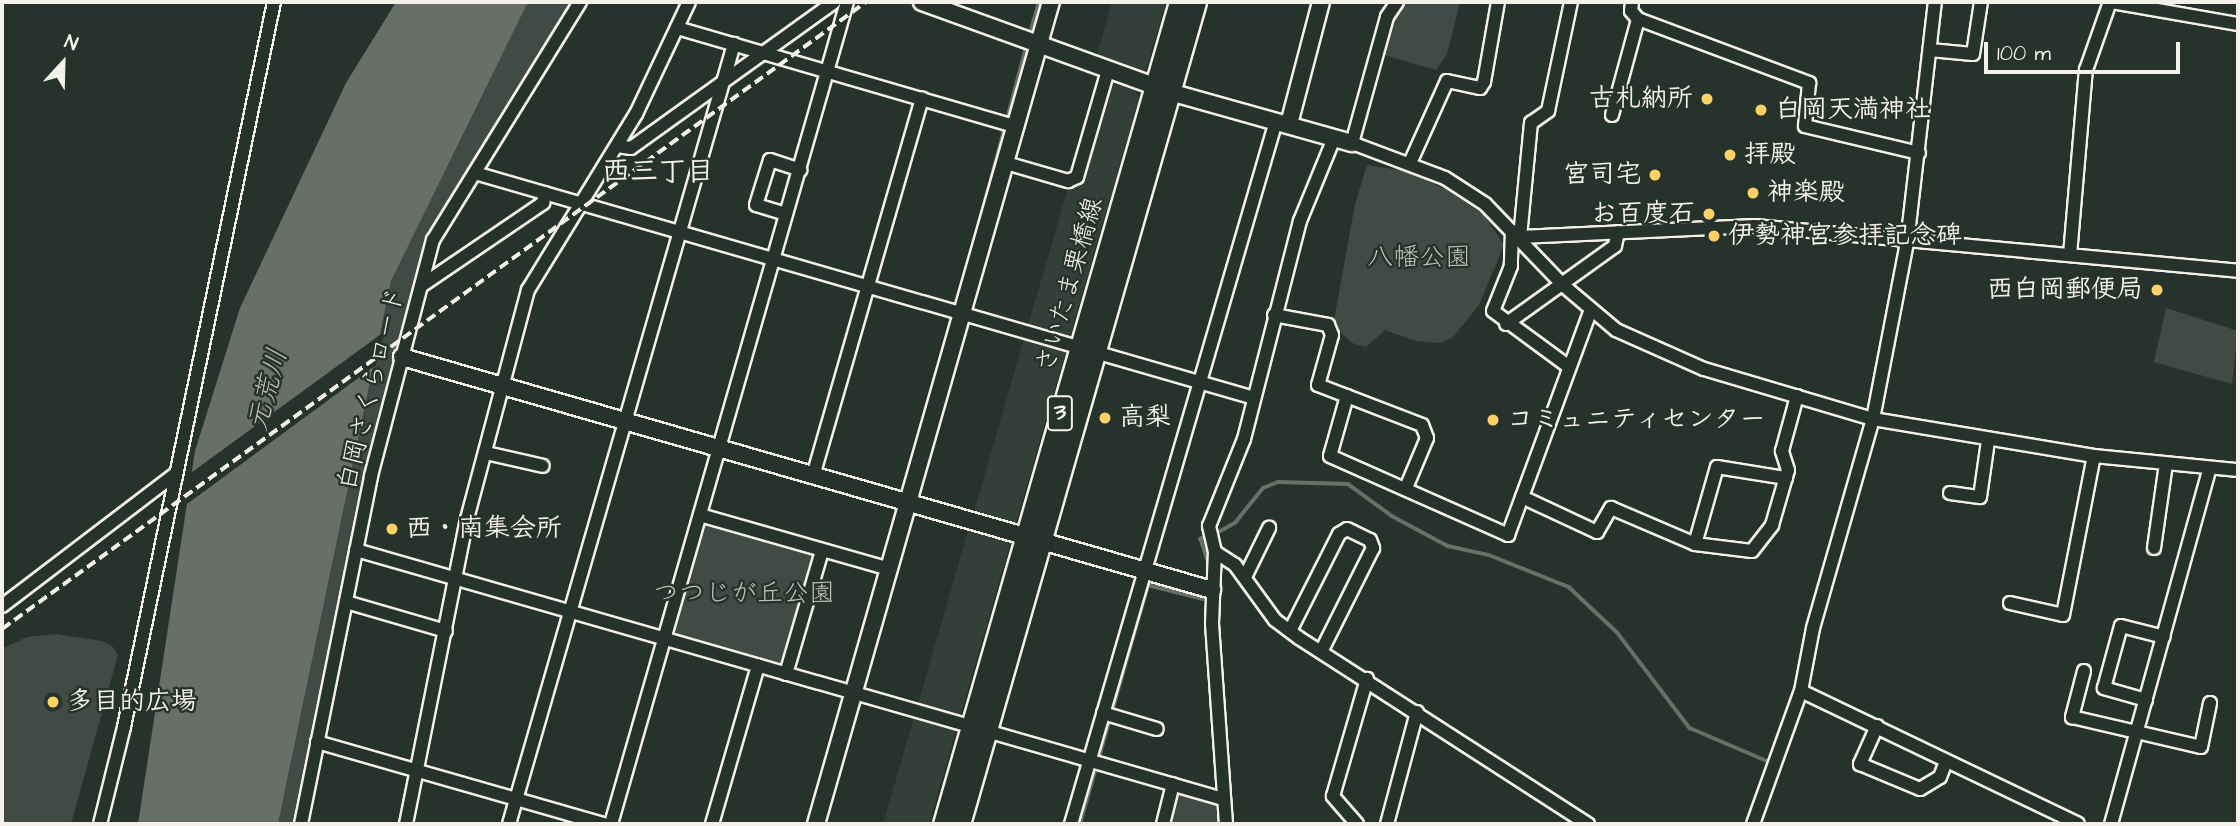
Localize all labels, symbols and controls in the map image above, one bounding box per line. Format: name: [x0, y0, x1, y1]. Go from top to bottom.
north arrow: [28, 28, 98, 98]
text: N: [60, 28, 82, 58]
scale bar: [1988, 28, 2184, 72]
text: 100 m: [1997, 39, 2051, 68]
place label: 古札納所: [1589, 83, 1693, 115]
marker: 古札納所: [1699, 91, 1715, 107]
place label: 白岡天満神社: [1775, 94, 1931, 126]
marker: 白岡天満神社: [1753, 102, 1769, 118]
place label: 拝殿: [1744, 139, 1796, 171]
marker: 拝殿: [1722, 147, 1738, 163]
district label: 西三丁目: [602, 155, 714, 189]
place label: 宮司宅: [1563, 159, 1641, 191]
marker: 宮司宅: [1647, 167, 1663, 183]
place label: 神楽殿: [1767, 177, 1845, 209]
marker: 神楽殿: [1745, 185, 1761, 201]
street label: さいたま栗橋線: [1030, 193, 1110, 377]
place label: お百度石: [1591, 198, 1695, 230]
marker: お百度石: [1701, 206, 1717, 222]
place label: 伊勢神宮参拝記念碑: [1728, 220, 1962, 252]
marker: 伊勢神宮参拝記念碑: [1706, 228, 1722, 244]
park label: 八幡公園: [1367, 242, 1471, 274]
place label: 西白岡郵便局: [1987, 274, 2143, 306]
marker: 西白岡郵便局: [2149, 282, 2165, 298]
street label: 白岡さくらロード: [332, 284, 412, 494]
water label: 元荒川: [241, 345, 295, 435]
road number: 3: [1046, 392, 1074, 434]
place label: 高梨: [1119, 402, 1171, 434]
place label: コミュニティセンター: [1507, 404, 1767, 436]
marker: 高梨: [1097, 410, 1113, 426]
marker: コミュニティセンター: [1485, 412, 1501, 428]
place label: 西・南集会所: [406, 513, 562, 545]
marker: 西・南集会所: [384, 521, 400, 537]
park label: つつじが丘公園: [653, 578, 835, 610]
place label: 多目的広場: [67, 686, 197, 718]
marker: 多目的広場: [45, 694, 61, 710]

